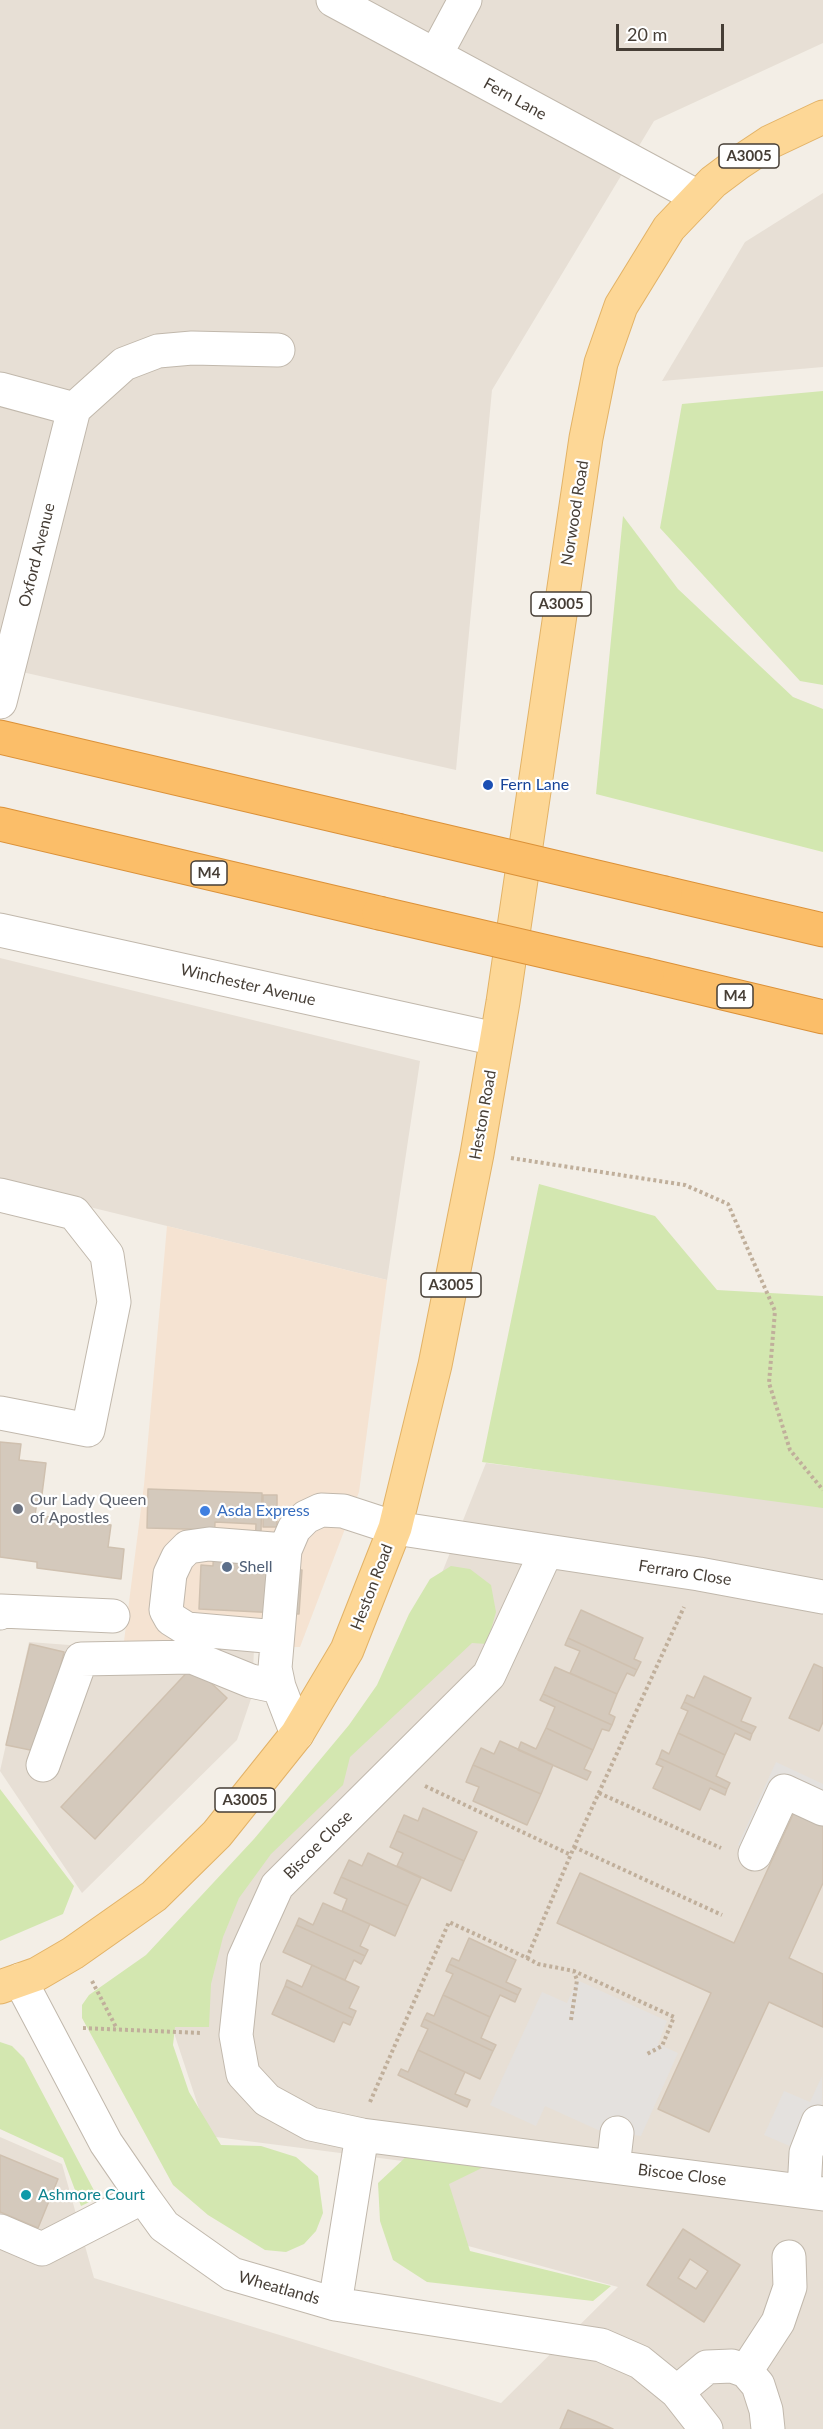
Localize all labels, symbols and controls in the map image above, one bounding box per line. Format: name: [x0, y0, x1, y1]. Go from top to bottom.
scale bar: [619, 12, 727, 50]
text: 20 m: [627, 23, 667, 45]
street label: Fern Lane: [480, 74, 550, 124]
road number: A3005: [719, 144, 779, 168]
street label: Norwood Road: [557, 459, 593, 567]
street label: Oxford Avenue: [15, 501, 59, 609]
road number: A3005: [531, 592, 591, 616]
place label: Fern Lane: [500, 775, 569, 795]
marker: Fern Lane: [481, 778, 495, 792]
road number: M4: [191, 861, 227, 885]
street label: Winchester Avenue: [178, 960, 318, 1010]
road number: M4: [717, 984, 753, 1008]
street label: Heston Road: [466, 1069, 500, 1161]
road number: A3005: [421, 1273, 481, 1297]
place label: Our Lady Queen of Apostles: [30, 1490, 146, 1528]
place label: Asda Express: [217, 1501, 310, 1521]
marker: Our Lady Queen of Apostles: [11, 1502, 25, 1516]
marker: Asda Express: [198, 1504, 212, 1518]
street label: Heston Road: [347, 1541, 397, 1633]
street label: Ferraro Close: [637, 1556, 733, 1590]
place label: Shell: [239, 1557, 272, 1577]
marker: Shell: [220, 1560, 234, 1574]
road number: A3005: [215, 1788, 275, 1812]
street label: Biscoe Close: [280, 1807, 356, 1883]
street label: Biscoe Close: [637, 2160, 727, 2190]
place label: Ashmore Court: [38, 2185, 145, 2205]
marker: Ashmore Court: [19, 2188, 33, 2202]
street label: Wheatlands: [236, 2267, 322, 2309]

